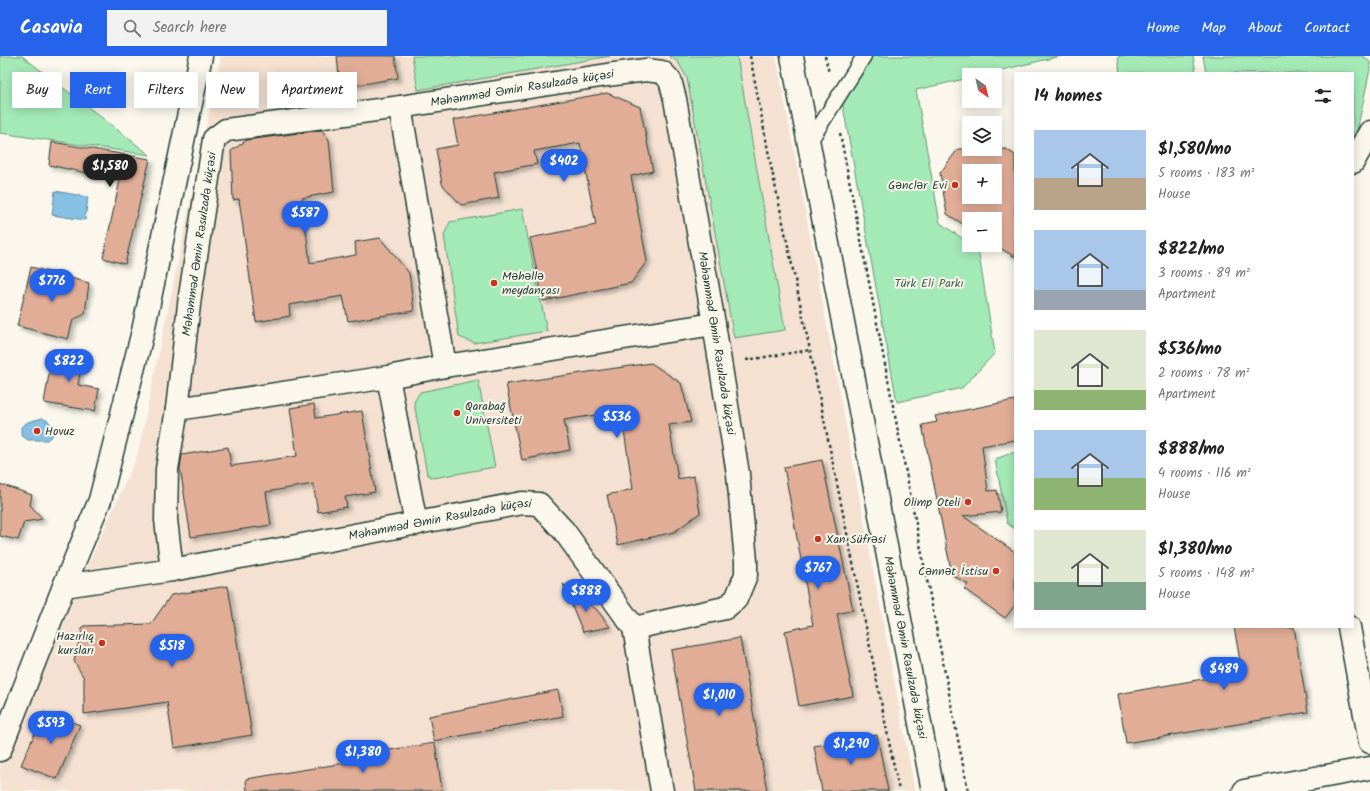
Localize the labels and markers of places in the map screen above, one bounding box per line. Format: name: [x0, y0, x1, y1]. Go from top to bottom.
pin: $402: [540, 149, 588, 183]
pin: $1,580: [77, 154, 143, 188]
place label: Gənclər Evi: [888, 176, 948, 195]
marker: Gənclər Evi: [950, 180, 960, 190]
pin: $587: [281, 201, 329, 235]
place label: Məhəllə meydançası: [502, 267, 560, 300]
pin: $776: [28, 269, 76, 303]
marker: Məhəllə meydançası: [489, 278, 499, 288]
pin: $822: [45, 349, 93, 383]
place label: Qarabağ Universiteti: [465, 397, 523, 430]
pin: $536: [593, 405, 641, 439]
marker: Qarabağ Universiteti: [452, 408, 462, 418]
place label: Hovuz: [45, 422, 75, 441]
marker: Hovuz: [32, 426, 42, 436]
place label: Olimp Oteli: [904, 493, 961, 512]
marker: Olimp Oteli: [963, 497, 973, 507]
place label: Xan Süfrəsi: [826, 530, 887, 549]
marker: Xan Süfrəsi: [813, 534, 823, 544]
pin: $767: [794, 556, 842, 590]
place label: Cənnət İstisu: [918, 562, 988, 581]
marker: Cənnət İstisu: [991, 566, 1001, 576]
pin: $888: [562, 579, 610, 613]
place label: Hazırlıq kursları: [56, 627, 94, 660]
pin: $518: [148, 634, 196, 668]
marker: Hazırlıq kursları: [97, 638, 107, 648]
pin: $489: [1200, 657, 1248, 691]
pin: $1,010: [686, 683, 752, 717]
pin: $593: [27, 711, 75, 745]
pin: $1,290: [818, 732, 884, 766]
pin: $1,380: [330, 740, 396, 774]

